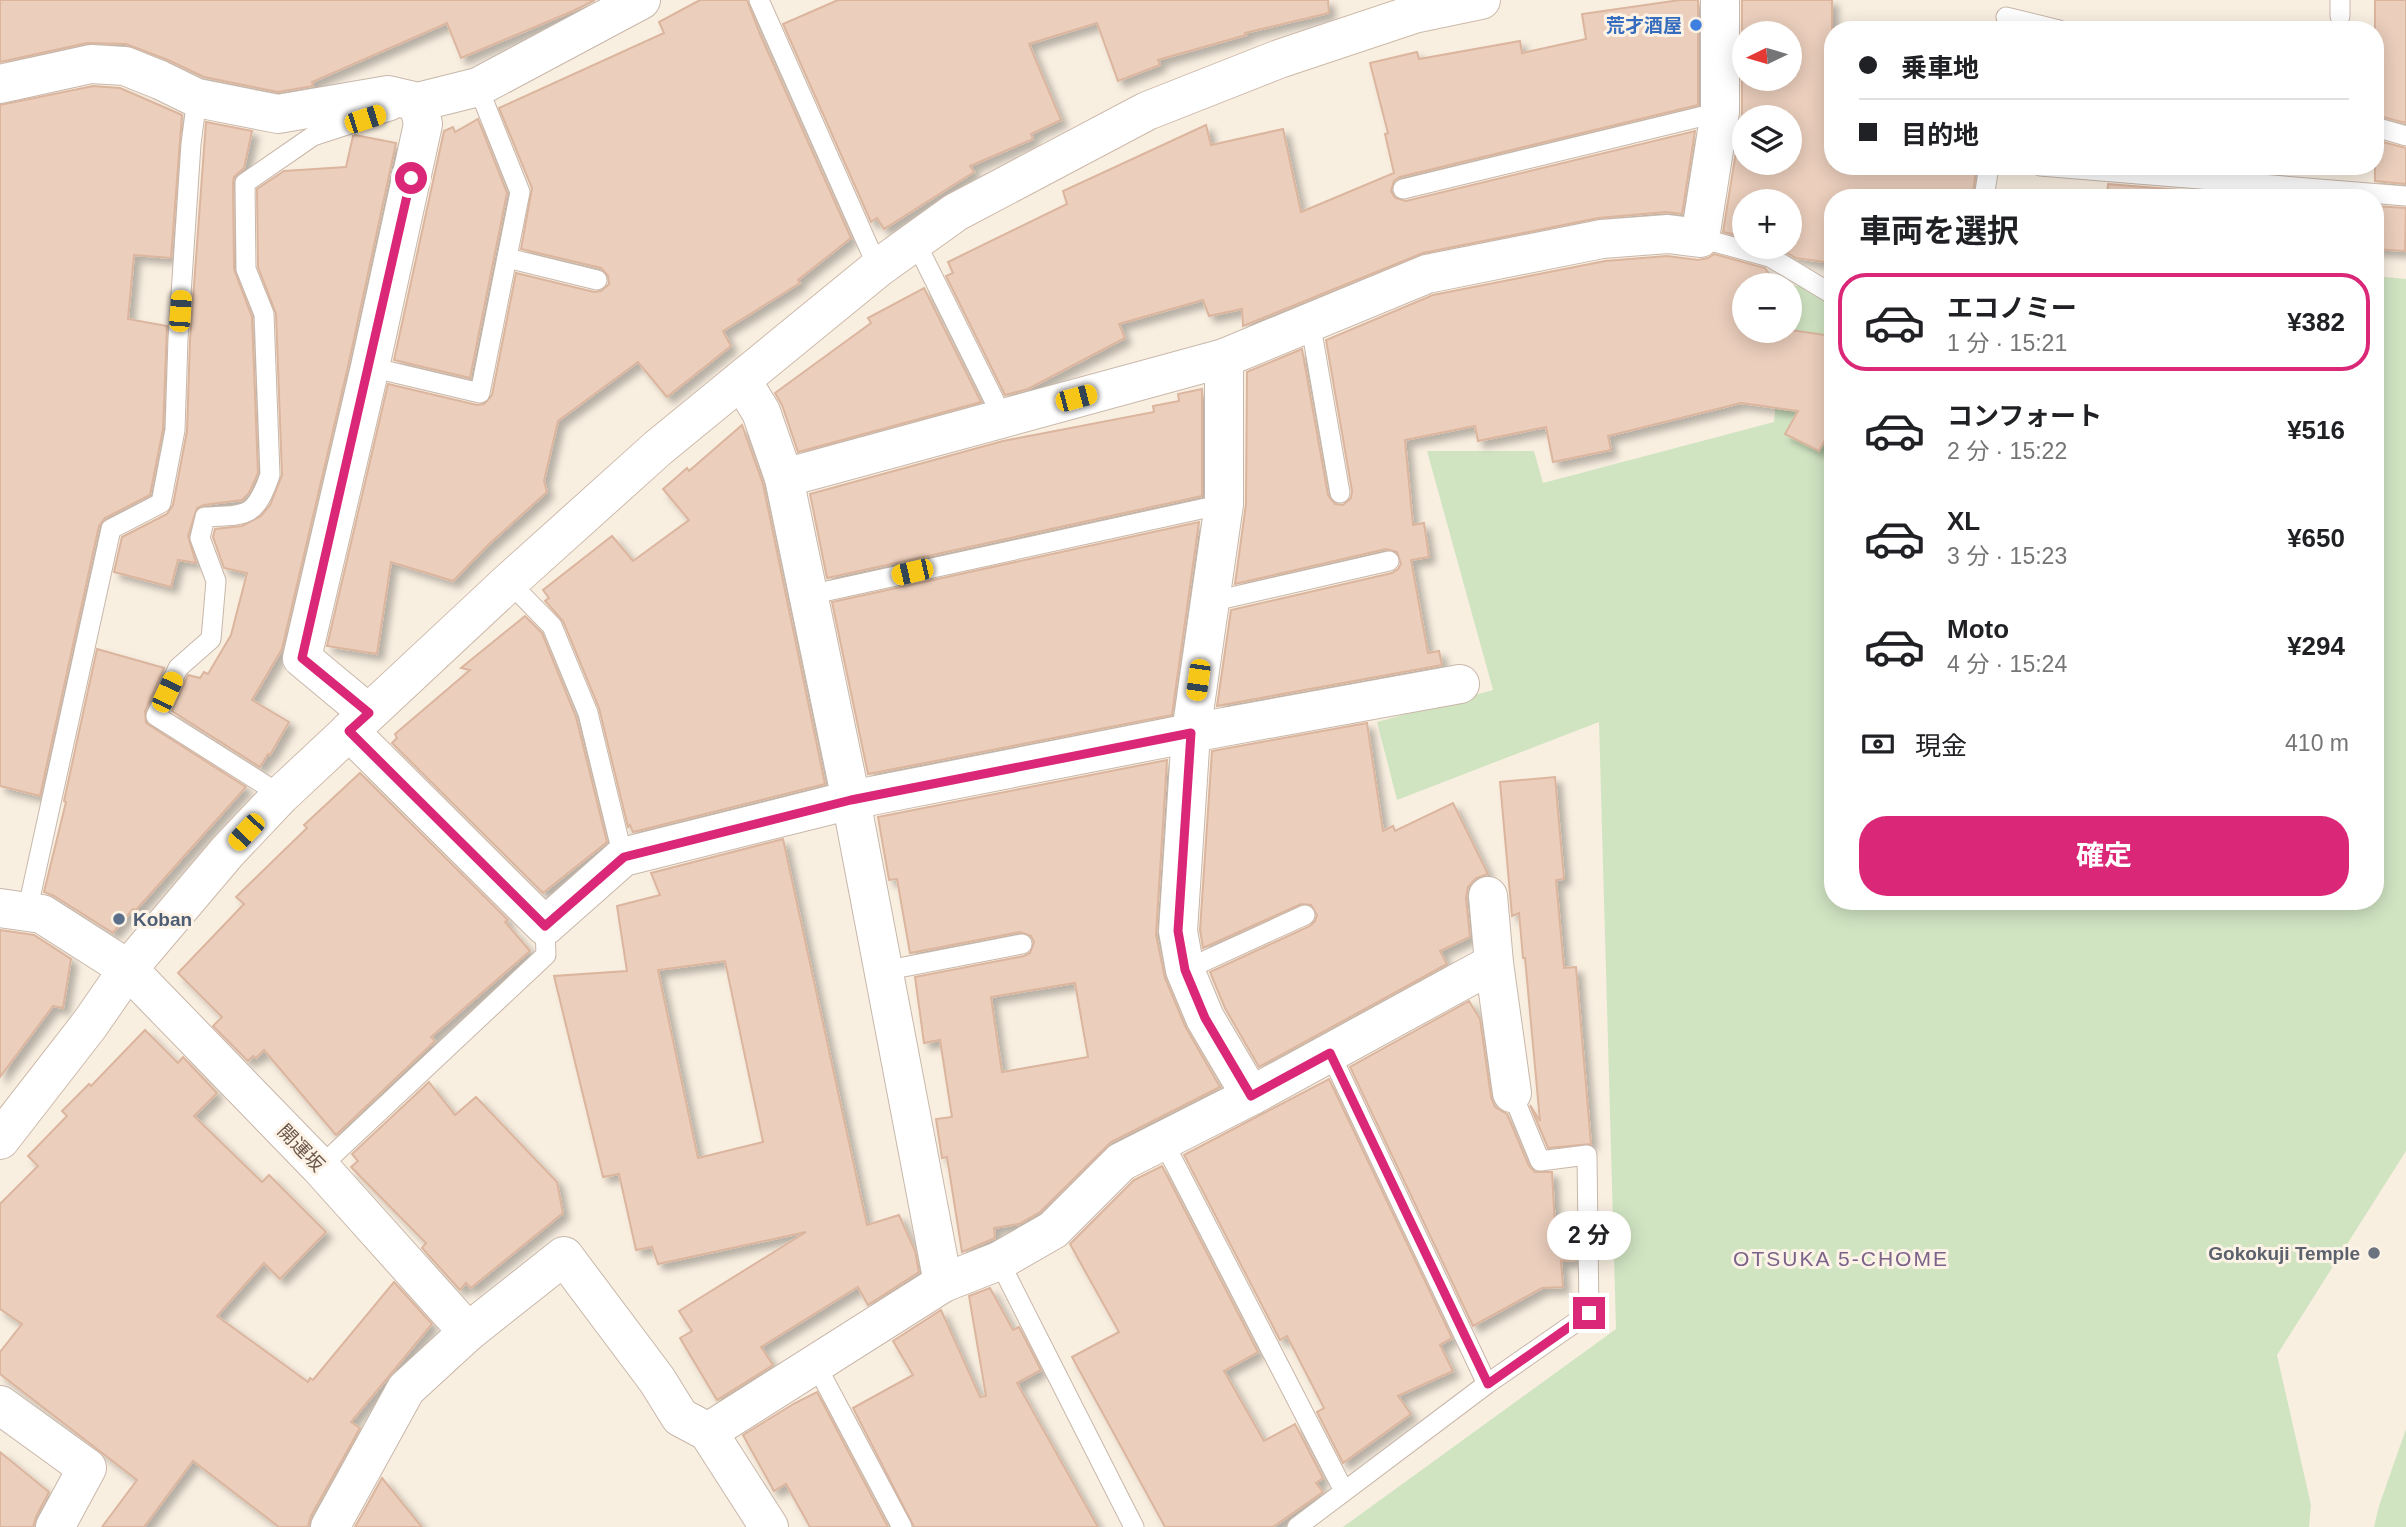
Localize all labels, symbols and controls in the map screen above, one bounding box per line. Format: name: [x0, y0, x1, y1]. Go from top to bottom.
place label: 荒才酒屋: [1606, 15, 1682, 36]
marker: 荒才酒屋: [1688, 17, 1704, 33]
north arrow: [1732, 21, 1802, 91]
map controls: [1732, 21, 1802, 343]
text: 乗車地: [1901, 53, 1979, 83]
car: [342, 103, 389, 135]
button: layers: [1732, 105, 1802, 175]
text: 目的地: [1901, 120, 1979, 150]
route start: [395, 162, 427, 194]
button: +: [1732, 189, 1802, 259]
text: 車両を選択: [1859, 213, 2019, 249]
button: −: [1732, 273, 1802, 343]
car: [169, 289, 192, 333]
icon: car: [1863, 291, 1926, 354]
text: エコノミー: [1947, 293, 2077, 323]
text: ¥382: [2287, 307, 2345, 337]
text: 1 分 · 15:21: [1947, 330, 2067, 356]
car: [1053, 382, 1100, 414]
icon: car: [1863, 399, 1926, 462]
text: コンフォート: [1947, 401, 2102, 431]
text: ¥516: [2287, 415, 2345, 445]
text: 2 分 · 15:22: [1947, 438, 2067, 464]
text: XL: [1947, 506, 1980, 536]
icon: car: [1863, 507, 1926, 570]
text: ¥650: [2287, 523, 2345, 553]
text: 3 分 · 15:23: [1947, 543, 2067, 569]
car: [890, 557, 935, 587]
text: Moto: [1947, 614, 2009, 644]
icon: car: [1863, 615, 1926, 678]
text: ¥294: [2287, 631, 2345, 661]
text: 4 分 · 15:24: [1947, 651, 2067, 677]
car: [1185, 658, 1212, 702]
car: [149, 669, 186, 715]
icon: cash: [1859, 725, 1897, 763]
text: 410 m: [2285, 730, 2349, 756]
text: 現金: [1915, 731, 1967, 761]
car: [224, 809, 269, 855]
button: 確定: [1859, 816, 2349, 896]
place label: Koban: [133, 909, 192, 930]
marker: Koban: [111, 911, 127, 927]
street label: 開運坂: [274, 1120, 328, 1176]
callout: 2 分: [1547, 1212, 1631, 1260]
text: 2 分: [1568, 1222, 1610, 1248]
place label: Gokokuji Temple: [2208, 1243, 2360, 1264]
marker: Gokokuji Temple: [2366, 1245, 2382, 1261]
district label: OTSUKA 5-CHOME: [1733, 1247, 1949, 1270]
route end: [1573, 1297, 1605, 1329]

